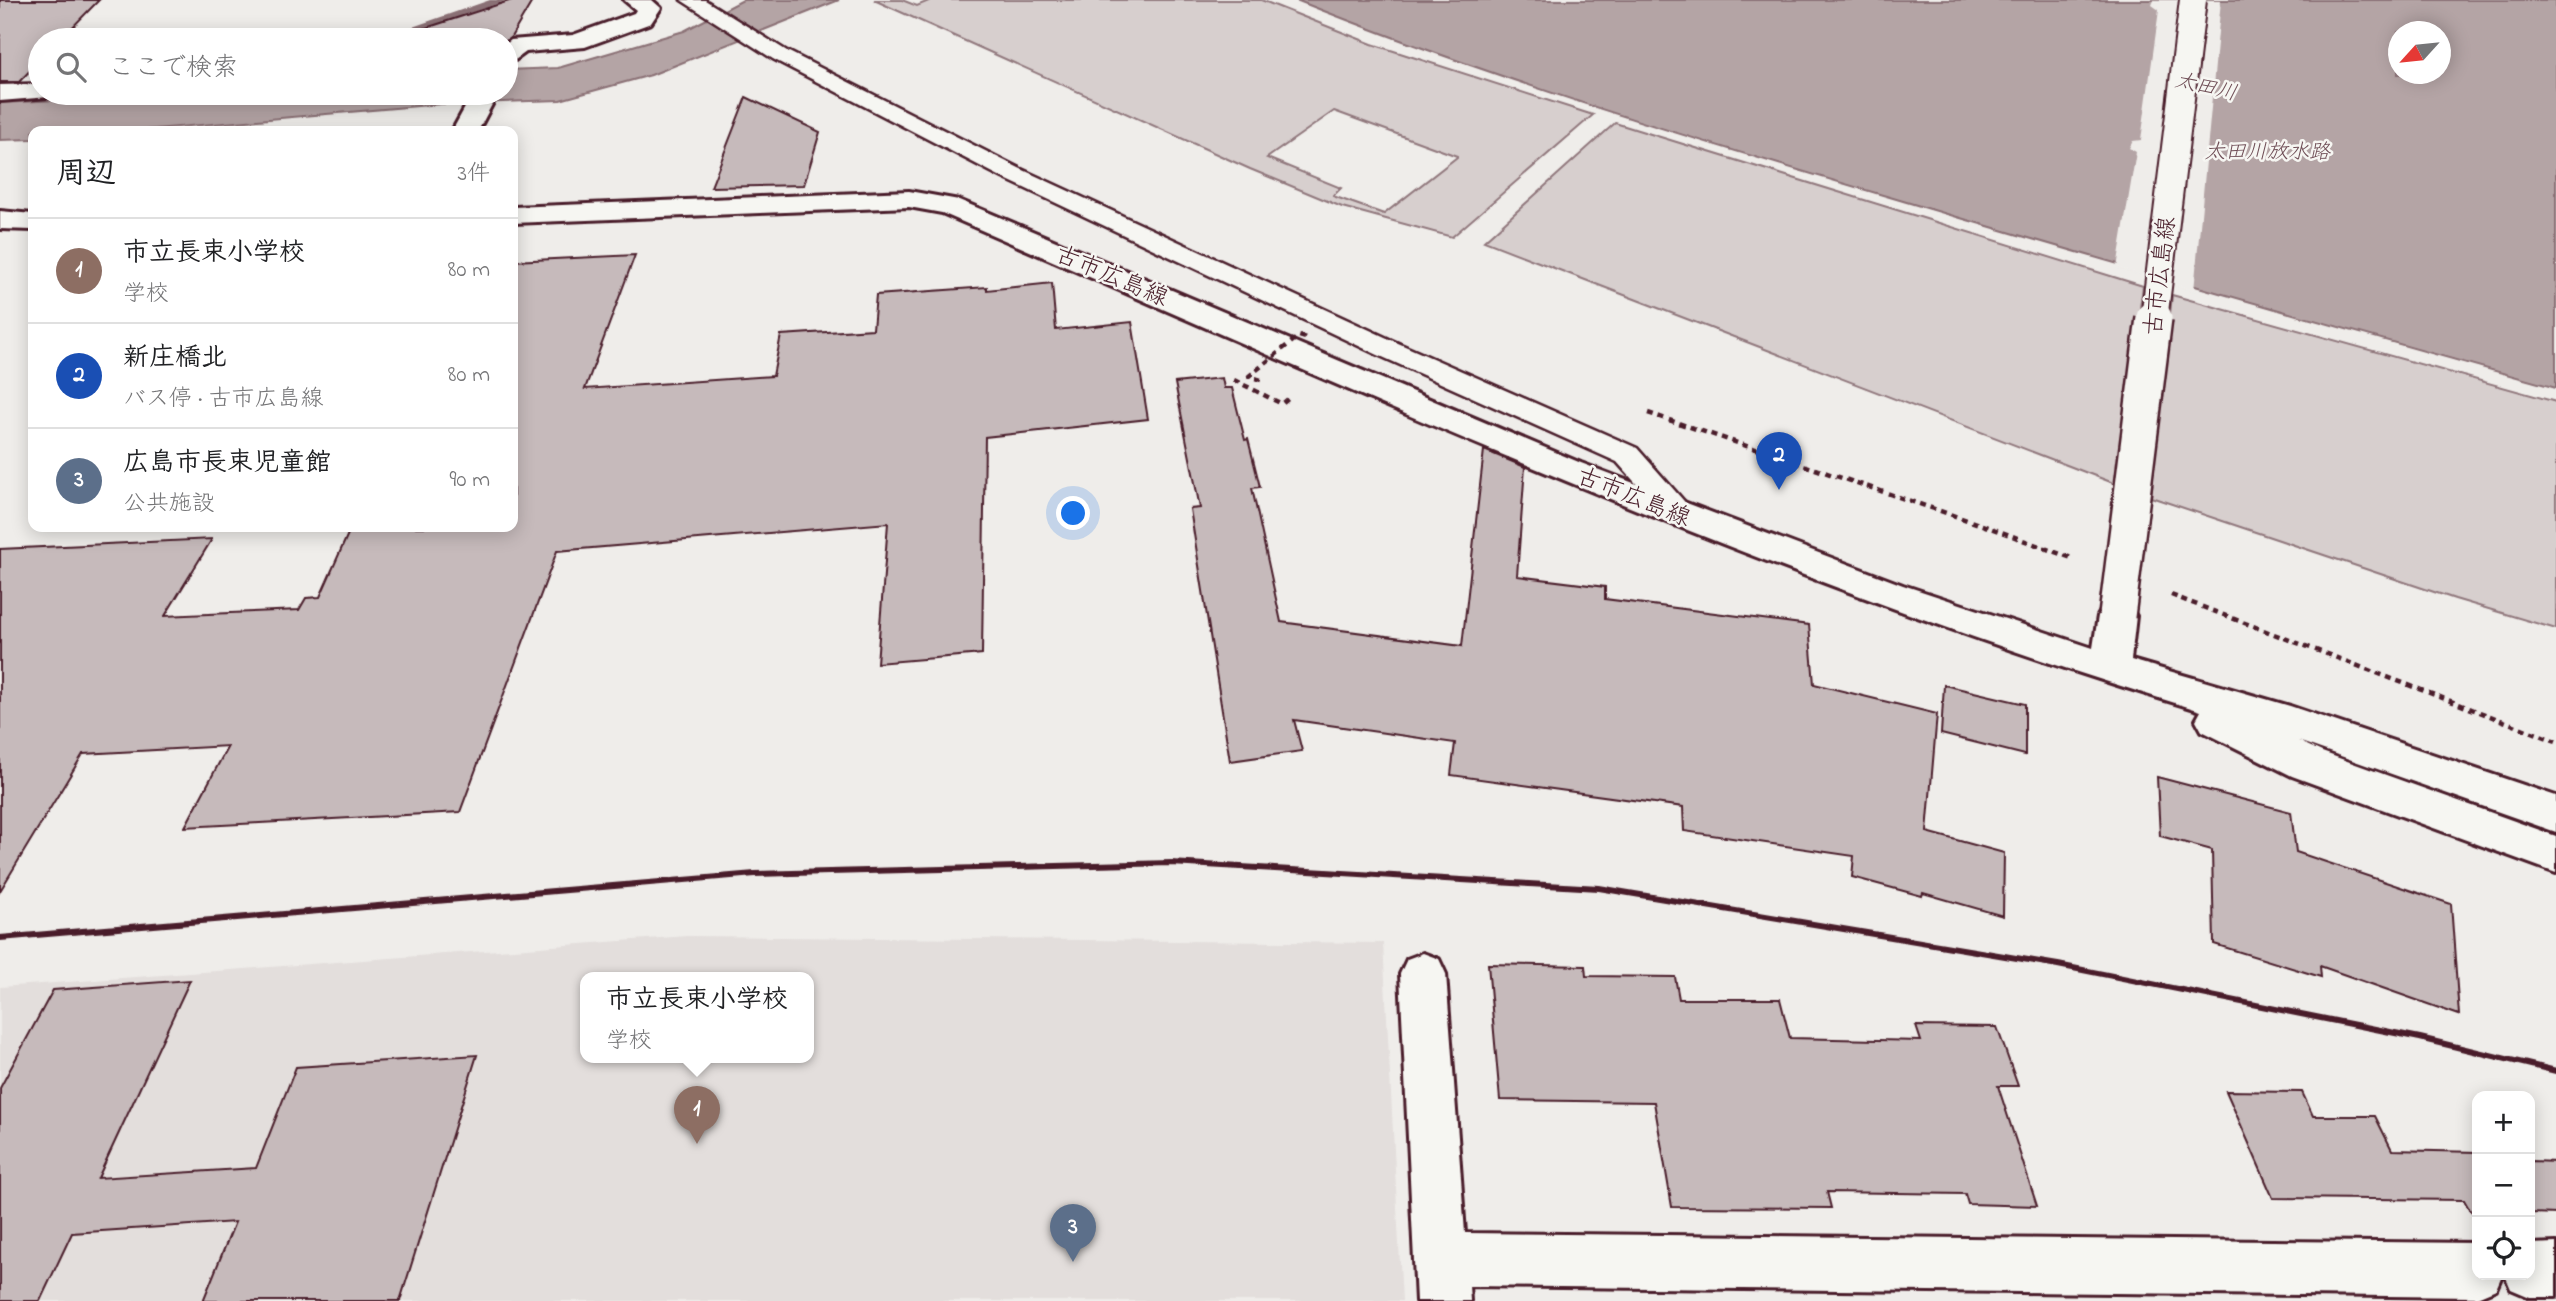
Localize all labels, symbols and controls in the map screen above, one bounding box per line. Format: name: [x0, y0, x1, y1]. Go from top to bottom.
north arrow: [2388, 21, 2451, 84]
search box: [28, 28, 518, 105]
icon: search: [52, 48, 90, 86]
text: ここで検索: [108, 50, 238, 88]
water label: 太田川: [2171, 66, 2240, 110]
water label: 太田川放水路: [2204, 138, 2331, 168]
text: 周辺: [56, 153, 116, 197]
text: 3件: [458, 158, 490, 191]
street label: 古市広島線: [2137, 215, 2186, 338]
text: 市立長束小学校: [123, 235, 305, 273]
street label: 古市広島線: [1049, 238, 1173, 317]
text: 1: [75, 254, 83, 287]
text: 80 m: [448, 254, 490, 287]
text: 学校: [123, 278, 169, 311]
text: 新庄橋北: [123, 340, 227, 378]
text: 2: [73, 359, 85, 392]
text: 80 m: [448, 359, 490, 392]
text: バス停 · 古市広島線: [123, 383, 323, 416]
pin: 2: [1756, 432, 1802, 490]
text: 広島市長束児童館: [123, 445, 331, 483]
street label: 古市広島線: [1571, 460, 1695, 537]
text: 3: [74, 464, 84, 497]
text: 90 m: [450, 464, 490, 497]
text: 公共施設: [123, 488, 215, 521]
your location: [1056, 496, 1090, 530]
popup: [580, 972, 814, 1063]
text: 市立長束小学校: [606, 982, 788, 1020]
text: 学校: [606, 1025, 652, 1058]
pin: 1: [674, 1086, 720, 1144]
map controls: [2472, 1091, 2535, 1280]
button: +: [2472, 1091, 2535, 1154]
button: −: [2472, 1154, 2535, 1217]
pin: 3: [1050, 1204, 1096, 1262]
button: locate: [2472, 1217, 2535, 1280]

